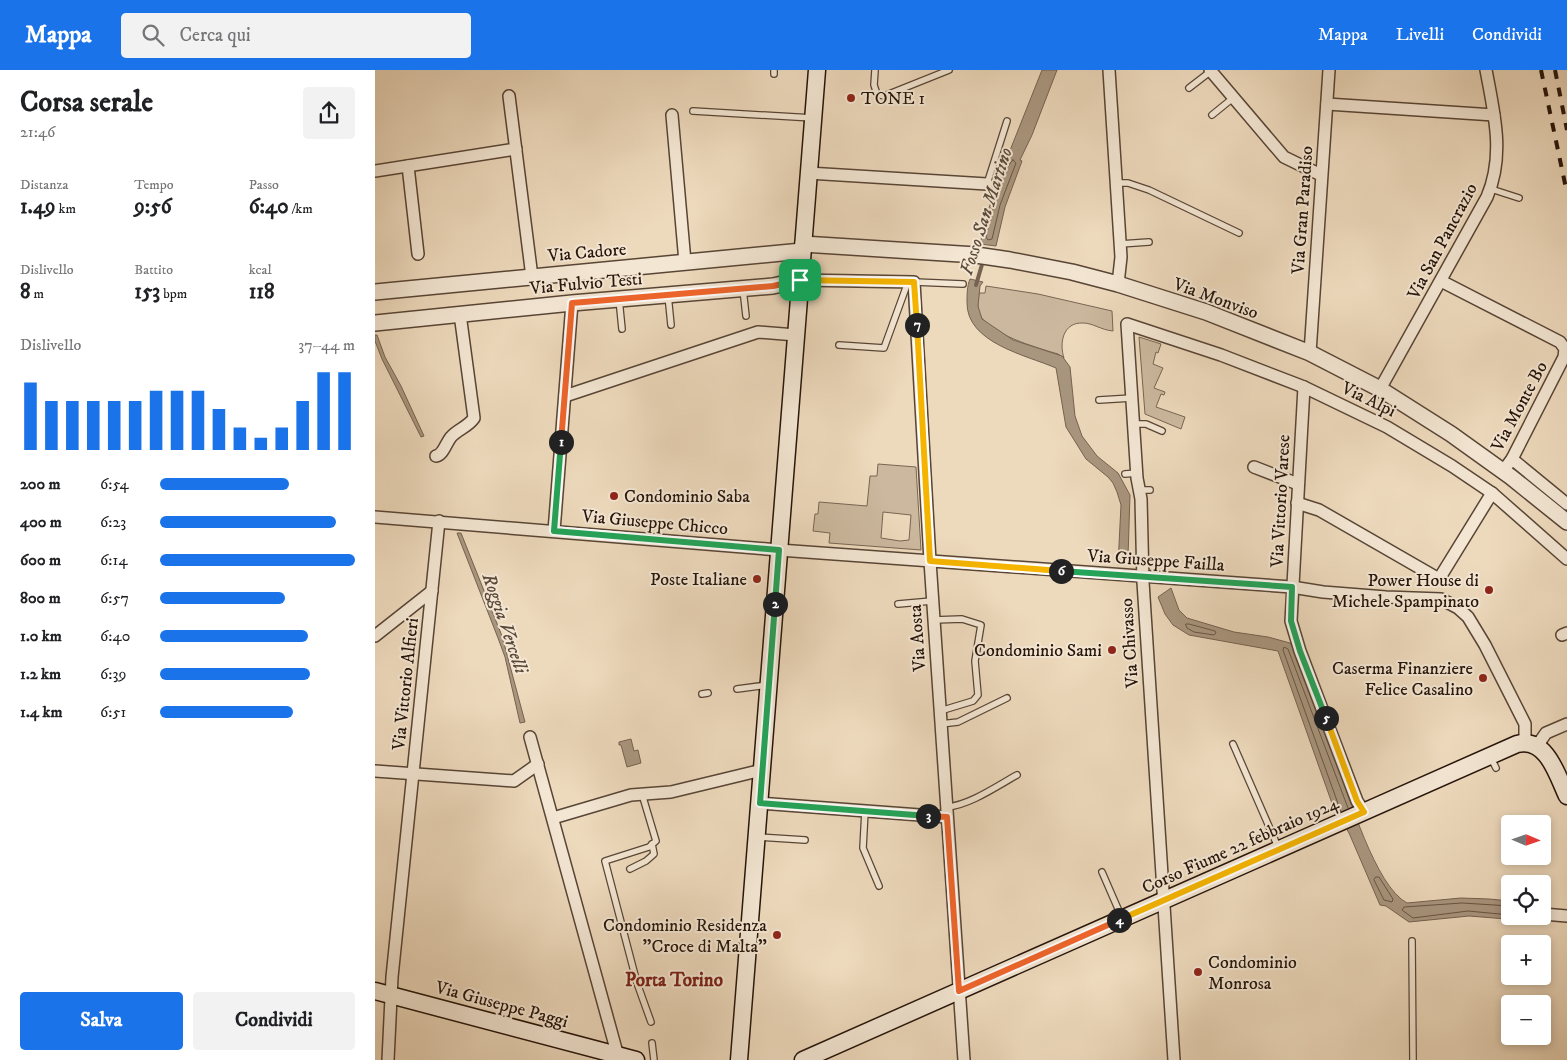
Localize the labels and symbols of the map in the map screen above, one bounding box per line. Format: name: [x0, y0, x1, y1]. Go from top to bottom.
place label: TONE 1: [861, 88, 925, 110]
marker: TONE 1: [845, 92, 857, 104]
water label: Fosso San Martino: [955, 145, 1018, 278]
street label: Via Gran Paradiso: [1287, 145, 1318, 276]
street label: Via San Pancrazio: [1403, 179, 1483, 304]
street label: Via Cadore: [546, 239, 627, 267]
pin: [779, 259, 821, 301]
street label: Via Fulvio Testi: [528, 268, 643, 300]
street label: Via Monviso: [1169, 273, 1261, 325]
pin: 7: [905, 312, 929, 338]
street label: Via Monte Bo: [1486, 357, 1553, 456]
street label: Via Alpi: [1337, 377, 1399, 422]
pin: 1: [549, 430, 573, 454]
street label: Via Vittorio Varese: [1266, 434, 1295, 569]
place label: Condominio Saba: [624, 486, 750, 508]
marker: Condominio Saba: [608, 490, 620, 502]
street label: Via Giuseppe Chicco: [580, 506, 729, 540]
street label: Via Giuseppe Failla: [1086, 545, 1226, 577]
pin: 6: [1049, 558, 1073, 584]
water label: Roggia Vercelli: [476, 569, 533, 678]
place label: Poste Italiane: [650, 569, 747, 591]
place label: Power House di Michele Spampinato: [1332, 570, 1479, 613]
marker: Poste Italiane: [751, 573, 763, 585]
marker: Power House di Michele Spampinato: [1483, 584, 1495, 596]
pin: 2: [763, 592, 787, 616]
street label: Via Chivasso: [1116, 597, 1144, 689]
street label: Via Aosta: [905, 603, 931, 673]
street label: Via Vittorio Alfieri: [388, 617, 424, 752]
place label: Condominio Sami: [974, 640, 1102, 662]
marker: Condominio Sami: [1106, 644, 1118, 656]
place label: Caserma Finanziere Felice Casalino: [1332, 658, 1473, 701]
marker: Caserma Finanziere Felice Casalino: [1477, 672, 1489, 684]
pin: 5: [1313, 706, 1339, 730]
street label: Corso Fiume 22 febbraio 1924: [1139, 792, 1343, 899]
pin: 3: [915, 804, 941, 828]
north arrow: [1501, 815, 1551, 865]
pin: 4: [1107, 908, 1131, 932]
place label: Condominio Residenza "Croce di Malta": [603, 915, 767, 958]
marker: Condominio Residenza "Croce di Malta": [771, 929, 783, 941]
place label: Condominio Monrosa: [1208, 952, 1297, 995]
marker: Condominio Monrosa: [1192, 966, 1204, 978]
district label: Porta Torino: [625, 969, 723, 992]
street label: Via Giuseppe Paggi: [432, 976, 570, 1033]

